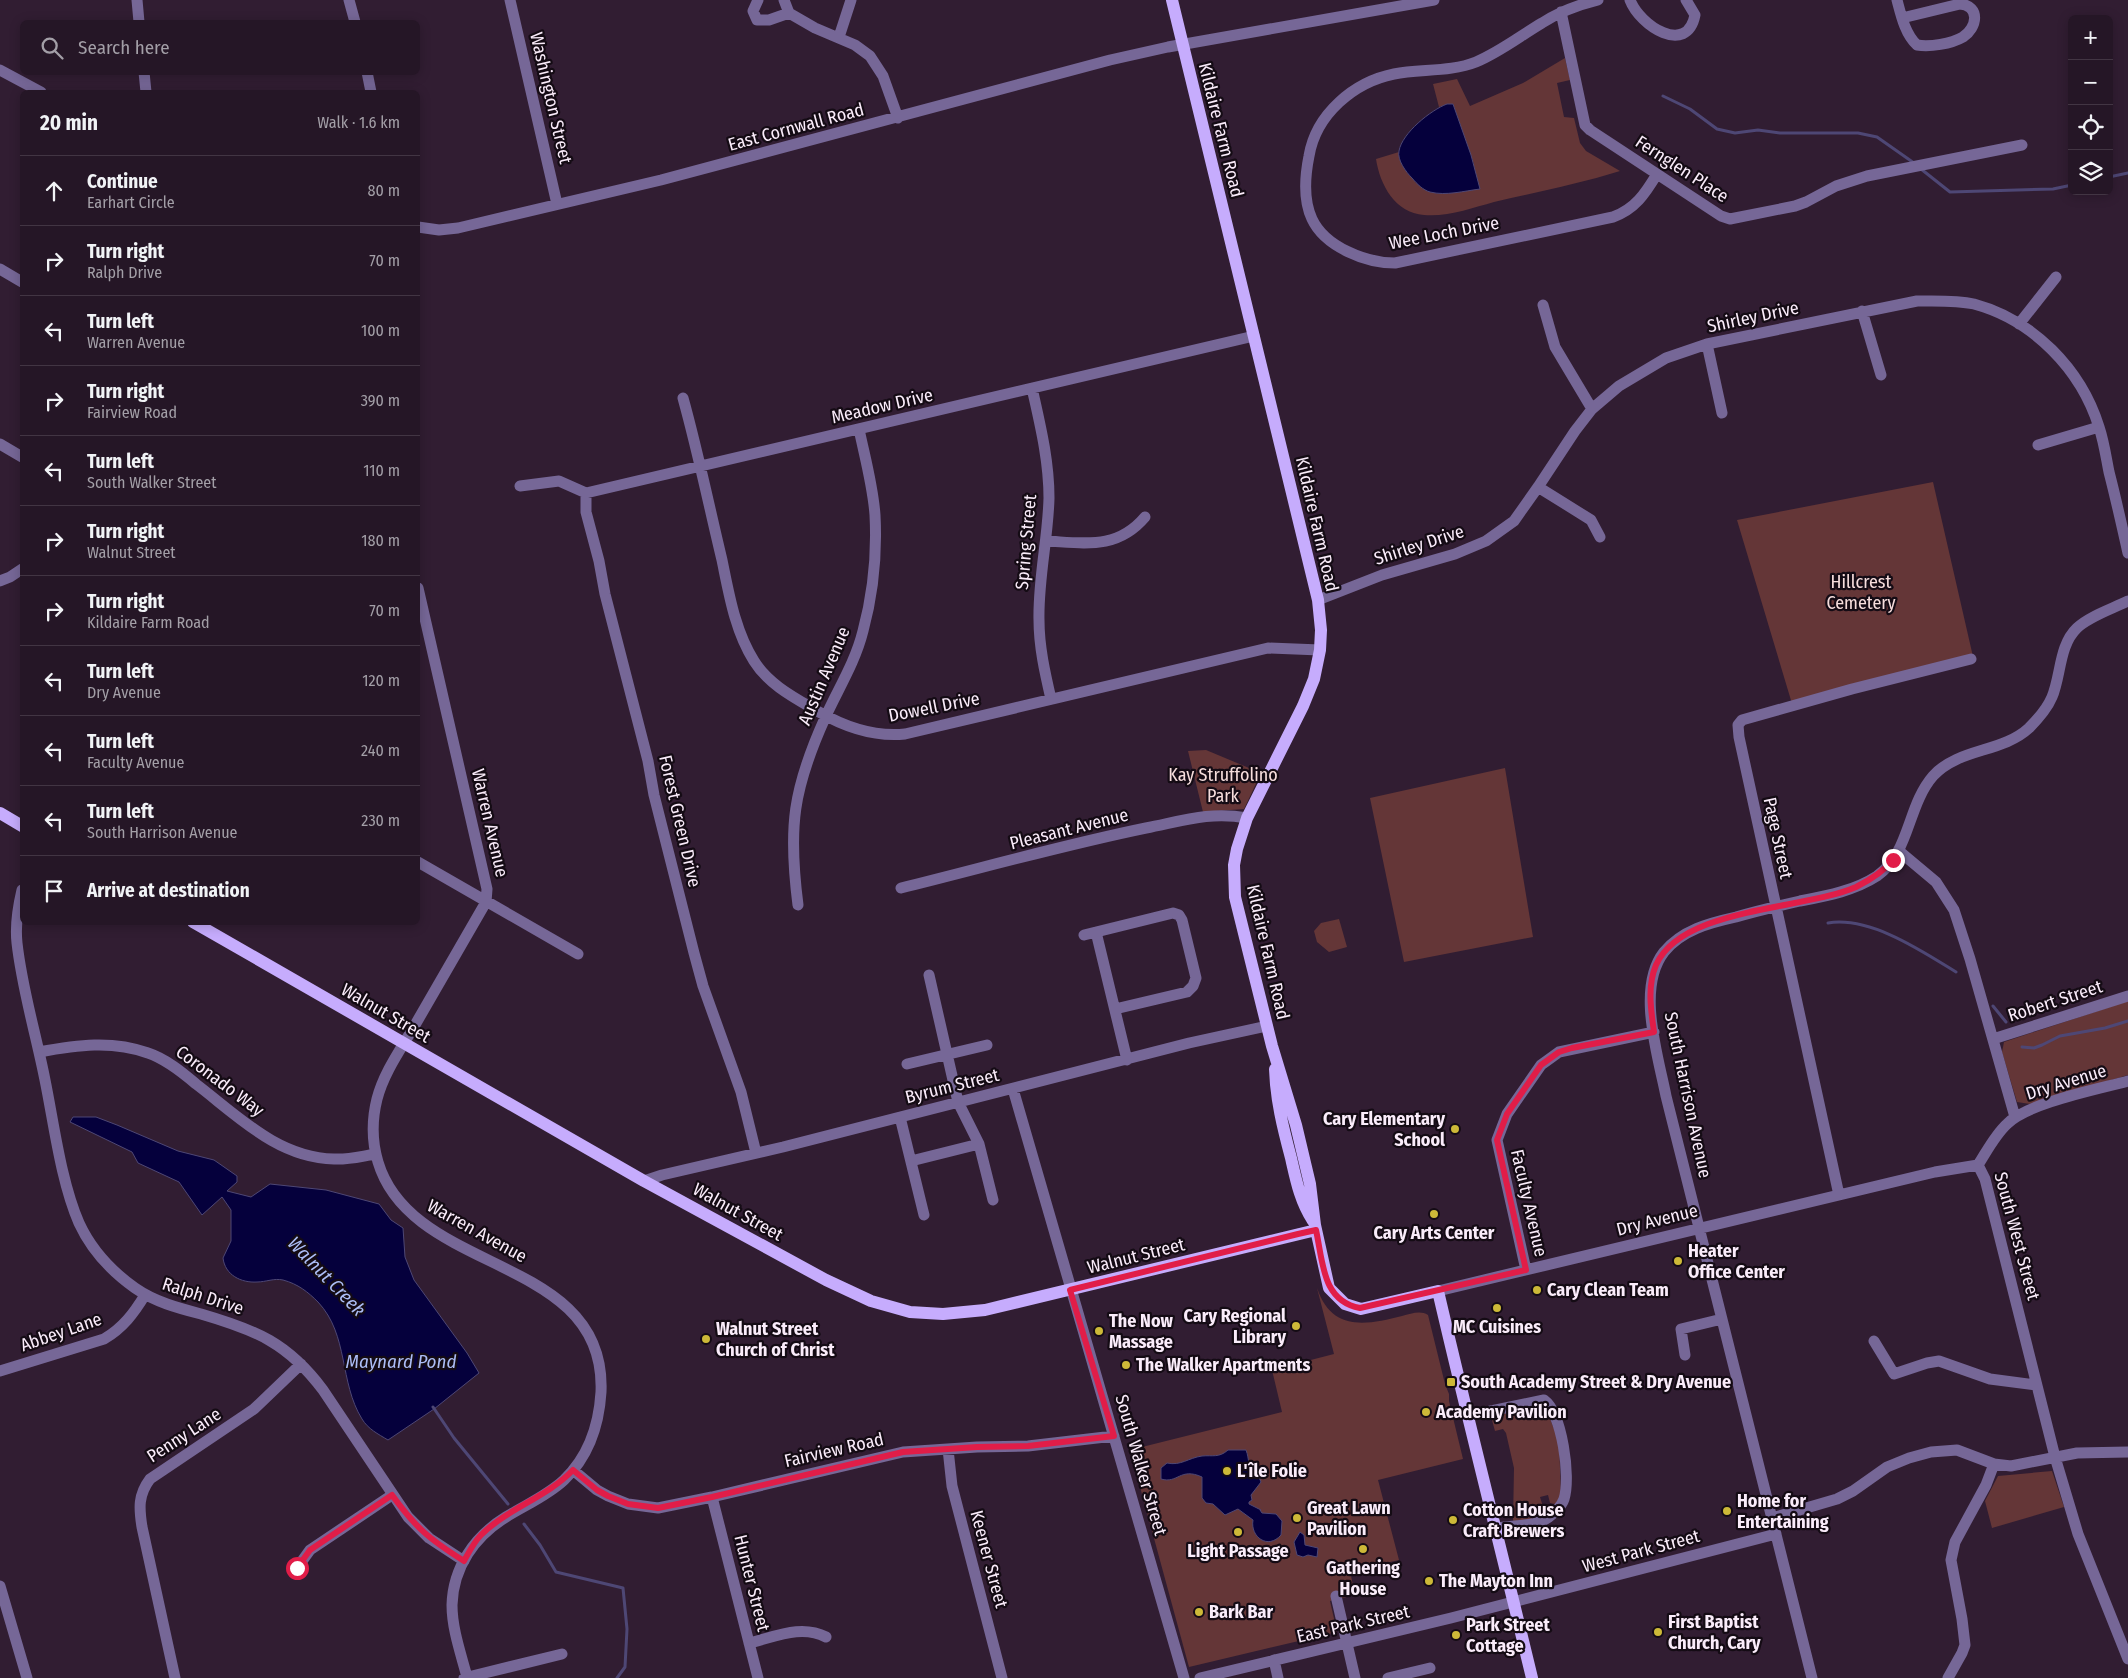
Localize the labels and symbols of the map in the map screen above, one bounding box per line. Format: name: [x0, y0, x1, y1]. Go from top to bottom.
street label: Washington Street: [525, 30, 577, 166]
street label: Kildaire Farm Road: [1194, 60, 1248, 200]
street label: East Cornwall Road: [726, 98, 866, 156]
street label: Fernglen Place: [1631, 131, 1733, 207]
street label: Wee Loch Drive: [1387, 212, 1501, 254]
street label: Shirley Drive: [1705, 297, 1801, 337]
street label: Meadow Drive: [829, 384, 935, 428]
street label: Kildaire Farm Road: [1291, 454, 1343, 594]
street label: Spring Street: [1011, 493, 1041, 591]
street label: Shirley Drive: [1371, 520, 1467, 570]
park label: Hillcrest Cemetery: [1826, 571, 1896, 614]
street label: Austin Avenue: [793, 623, 855, 729]
street label: Dowell Drive: [887, 687, 982, 727]
street label: Forest Green Drive: [654, 753, 706, 889]
park label: Kay Struffolino Park: [1168, 764, 1278, 807]
street label: Warren Avenue: [467, 767, 513, 879]
street label: Page Street: [1759, 795, 1797, 881]
street label: Pleasant Avenue: [1007, 804, 1131, 854]
route end: [1882, 849, 1905, 872]
street label: Kildaire Farm Road: [1242, 882, 1294, 1022]
street label: Robert Street: [2005, 975, 2105, 1027]
street label: Walnut Street: [337, 979, 435, 1047]
street label: South Harrison Avenue: [1660, 1010, 1716, 1180]
street label: Coronado Way: [172, 1041, 268, 1121]
street label: Dry Avenue: [2023, 1059, 2109, 1105]
street label: Byrum Street: [903, 1064, 1001, 1108]
place label: Cary Elementary School: [1323, 1108, 1445, 1151]
marker: Cary Elementary School: [1449, 1123, 1461, 1135]
street label: Faculty Avenue: [1506, 1147, 1552, 1259]
street label: South West Street: [1989, 1170, 2045, 1303]
street label: Walnut Street: [689, 1178, 787, 1246]
street label: Warren Avenue: [423, 1195, 531, 1267]
street label: Dry Avenue: [1614, 1199, 1700, 1241]
marker: Cary Arts Center: [1428, 1208, 1440, 1220]
place label: Cary Arts Center: [1374, 1222, 1495, 1244]
water label: Walnut Creek: [283, 1232, 370, 1321]
street label: Walnut Street: [1085, 1233, 1187, 1279]
place label: Heater Office Center: [1688, 1240, 1785, 1283]
marker: Heater Office Center: [1672, 1255, 1684, 1267]
street label: Ralph Drive: [159, 1272, 247, 1320]
place label: Cary Clean Team: [1547, 1279, 1669, 1301]
marker: Cary Clean Team: [1531, 1284, 1543, 1296]
marker: MC Cuisines: [1491, 1302, 1503, 1314]
place label: Cary Regional Library: [1184, 1305, 1286, 1348]
street label: Abbey Lane: [17, 1308, 105, 1356]
place label: The Now Massage: [1109, 1310, 1174, 1353]
place label: MC Cuisines: [1453, 1316, 1541, 1338]
place label: Walnut Street Church of Christ: [716, 1318, 835, 1361]
marker: Cary Regional Library: [1290, 1320, 1302, 1332]
marker: The Now Massage: [1093, 1325, 1105, 1337]
marker: Walnut Street Church of Christ: [700, 1333, 712, 1345]
water label: Maynard Pond: [345, 1350, 457, 1373]
place label: The Walker Apartments: [1136, 1354, 1310, 1376]
marker: The Walker Apartments: [1120, 1359, 1132, 1371]
place label: South Academy Street & Dry Avenue: [1461, 1371, 1731, 1393]
marker: South Academy Street & Dry Avenue: [1445, 1376, 1457, 1388]
street label: South Walker Street: [1110, 1392, 1172, 1538]
place label: Academy Pavilion: [1435, 1401, 1567, 1423]
street label: Penny Lane: [143, 1403, 225, 1467]
marker: Academy Pavilion: [1420, 1406, 1432, 1418]
street label: Fairview Road: [782, 1428, 886, 1472]
place label: L'île Folie: [1237, 1460, 1307, 1482]
marker: L'île Folie: [1221, 1465, 1233, 1477]
place label: Home for Entertaining: [1737, 1490, 1829, 1533]
place label: Great Lawn Pavilion: [1307, 1497, 1391, 1540]
place label: Cotton House Craft Brewers: [1463, 1499, 1564, 1542]
marker: Home for Entertaining: [1721, 1505, 1733, 1517]
street label: Keener Street: [965, 1508, 1013, 1610]
marker: Great Lawn Pavilion: [1291, 1512, 1303, 1524]
marker: Cotton House Craft Brewers: [1447, 1514, 1459, 1526]
street label: West Park Street: [1580, 1525, 1702, 1577]
marker: Light Passage: [1232, 1526, 1244, 1538]
street label: Hunter Street: [729, 1532, 775, 1634]
place label: Light Passage: [1187, 1540, 1289, 1562]
marker: Gathering House: [1357, 1543, 1369, 1555]
route start: [286, 1557, 309, 1580]
place label: Gathering House: [1326, 1557, 1400, 1600]
place label: The Mayton Inn: [1439, 1570, 1553, 1592]
marker: The Mayton Inn: [1423, 1575, 1435, 1587]
street label: East Park Street: [1294, 1600, 1412, 1648]
place label: Bark Bar: [1209, 1601, 1274, 1623]
marker: Bark Bar: [1193, 1606, 1205, 1618]
place label: First Baptist Church, Cary: [1668, 1611, 1761, 1654]
place label: Park Street Cottage: [1466, 1614, 1550, 1657]
marker: First Baptist Church, Cary: [1652, 1626, 1664, 1638]
marker: Park Street Cottage: [1450, 1629, 1462, 1641]

